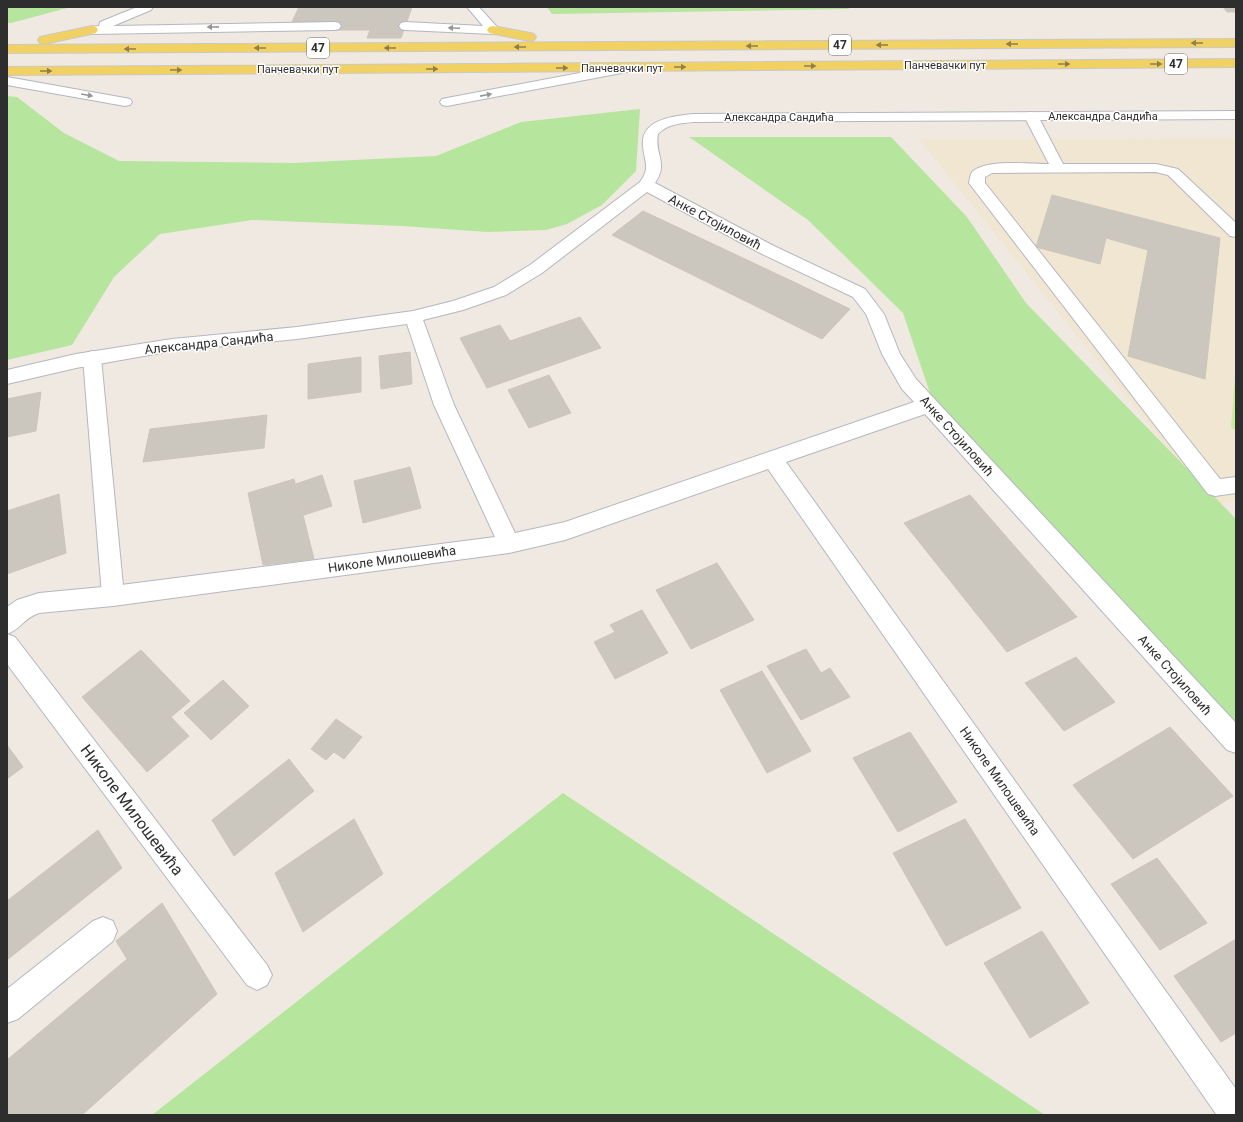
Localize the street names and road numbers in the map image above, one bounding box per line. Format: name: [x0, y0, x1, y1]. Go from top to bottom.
road number: 47: [829, 35, 851, 55]
road number: 47: [307, 38, 329, 58]
road number: 47: [1165, 54, 1187, 74]
street label: Панчевачки пут: [904, 59, 987, 72]
street label: Панчевачки пут: [581, 62, 664, 75]
street label: Панчевачки пут: [257, 63, 340, 76]
street label: Александра Сандића: [1048, 110, 1158, 123]
street label: Александра Сандића: [724, 111, 834, 124]
street label: Анке Стојиловић: [666, 191, 764, 253]
street label: Александра Сандића: [144, 329, 274, 357]
street label: Анке Стојиловић: [917, 393, 997, 479]
street label: Николе Милошевића: [327, 543, 457, 575]
street label: Анке Стојиловић: [1135, 632, 1215, 718]
street label: Николе Милошевића: [957, 724, 1043, 838]
street label: Николе Милошевића: [77, 741, 187, 879]

